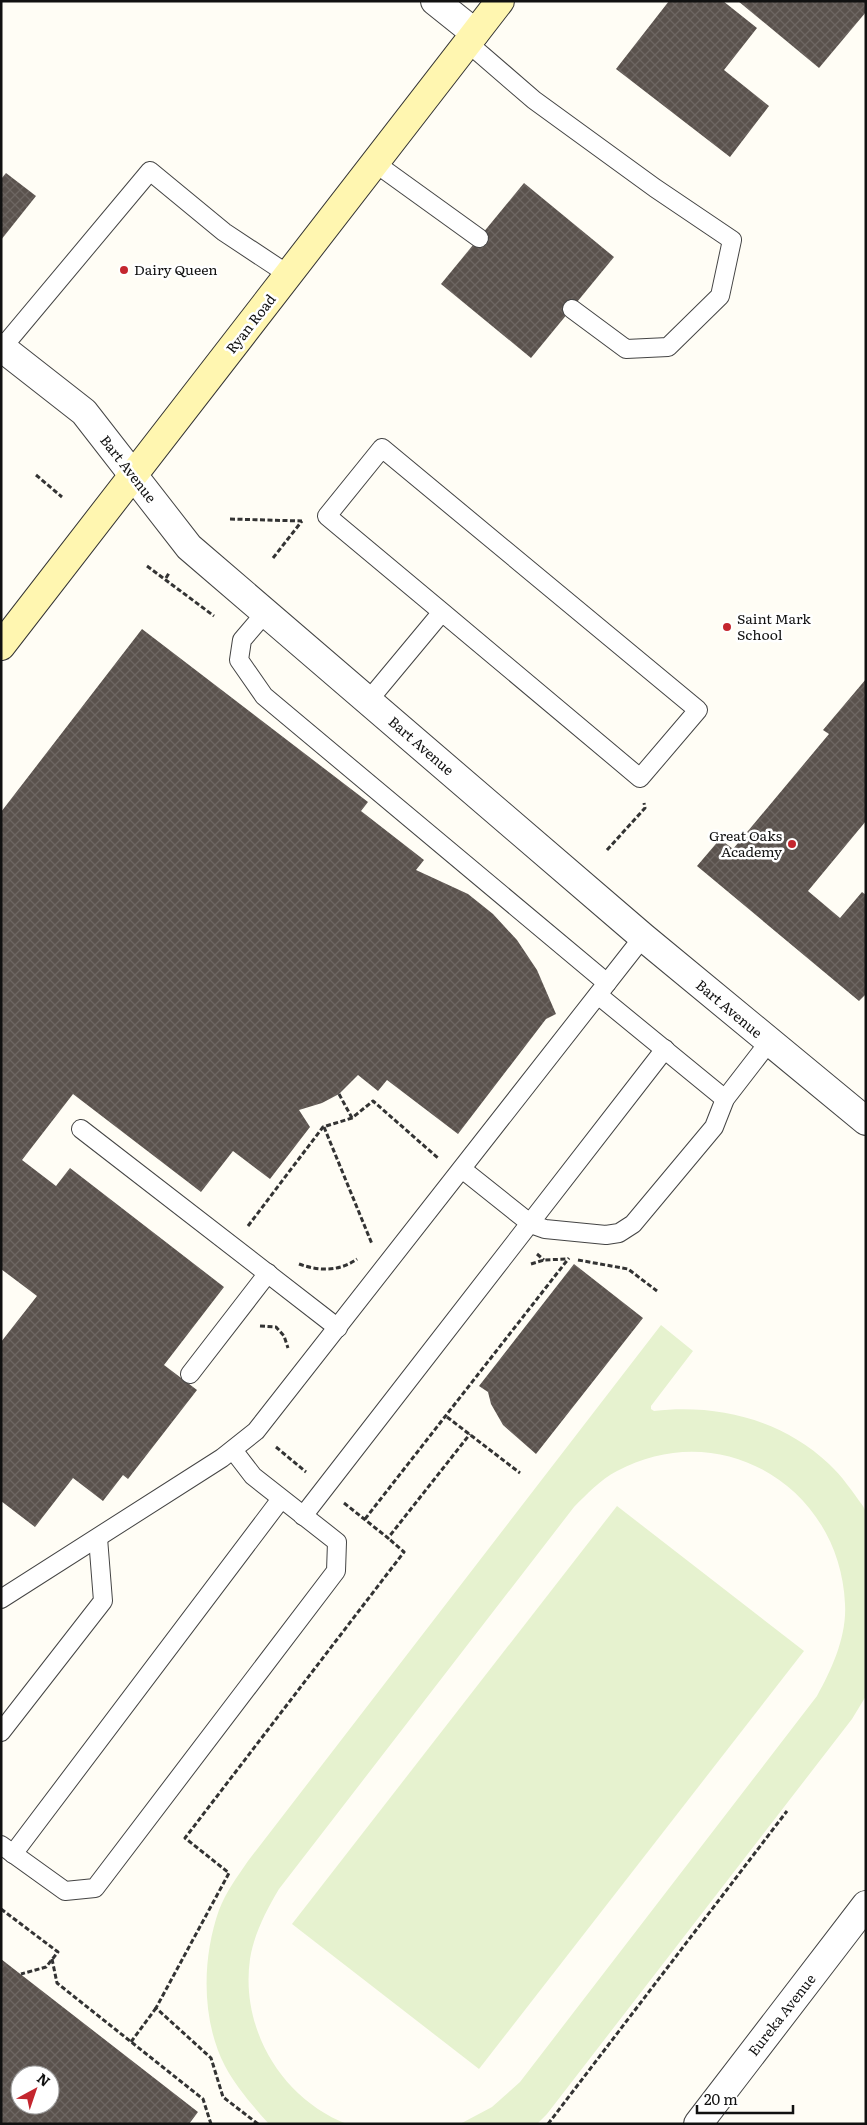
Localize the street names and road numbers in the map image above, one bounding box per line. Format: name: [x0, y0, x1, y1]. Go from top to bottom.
street label: Ryan Road: [221, 289, 280, 357]
street label: Bart Avenue: [96, 430, 162, 506]
street label: Bart Avenue: [385, 711, 459, 779]
street label: Bart Avenue: [692, 975, 767, 1042]
street label: Eureka Avenue: [743, 1969, 820, 2060]

